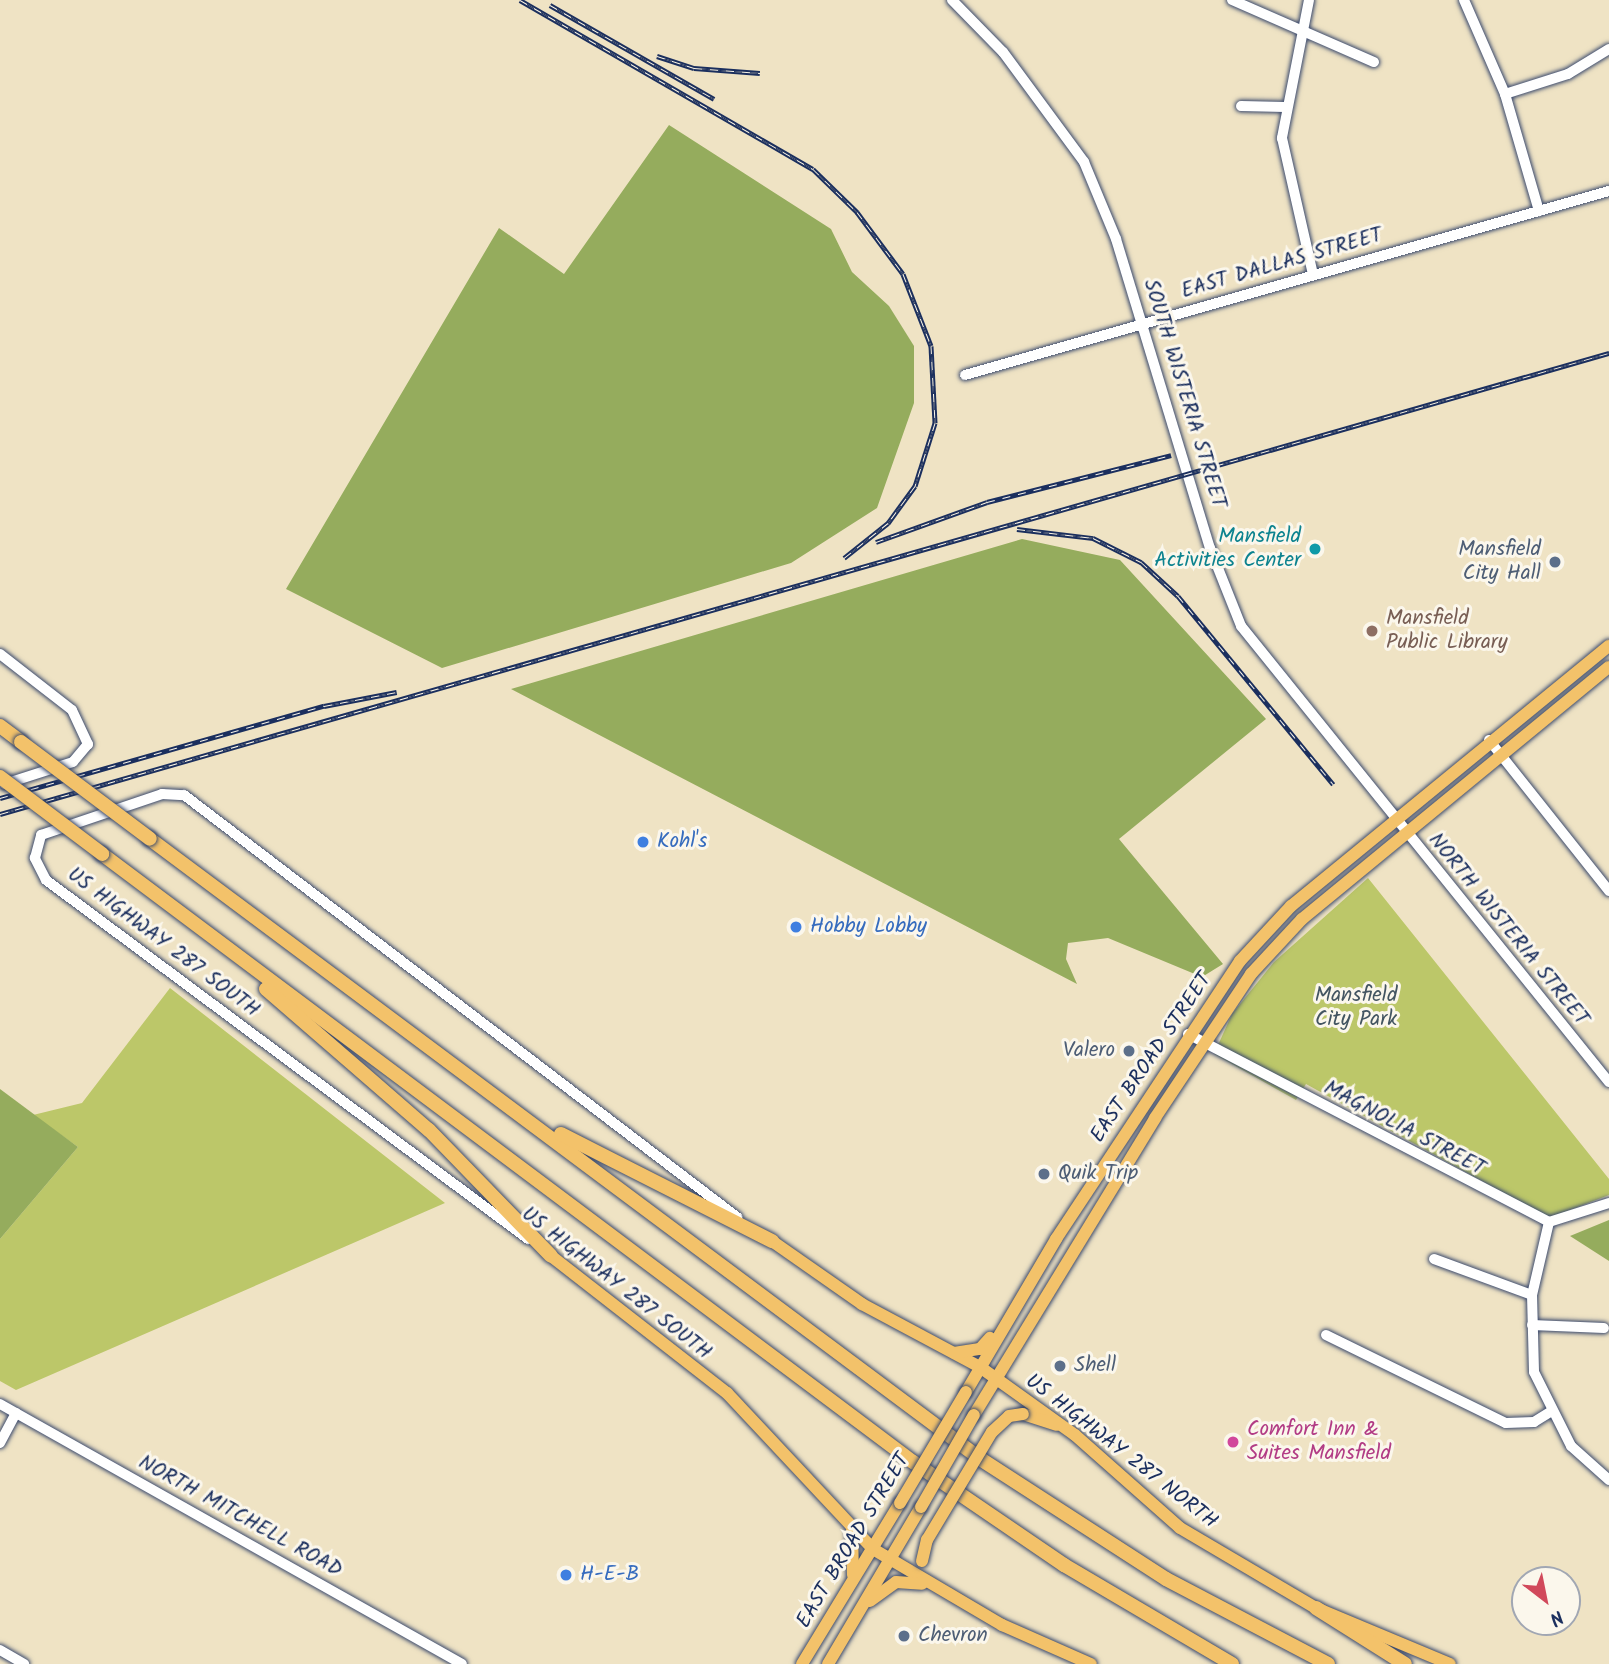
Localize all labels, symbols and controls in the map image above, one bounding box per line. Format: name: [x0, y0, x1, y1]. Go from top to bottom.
street label: EAST DALLAS STREET: [1179, 223, 1385, 305]
street label: SOUTH WISTERIA STREET: [1137, 276, 1231, 512]
place label: Mansfield Activities Center: [1154, 524, 1301, 574]
place label: Mansfield City Hall: [1458, 537, 1541, 587]
marker: Mansfield Activities Center: [1307, 541, 1323, 557]
marker: Mansfield City Hall: [1547, 554, 1563, 570]
place label: Mansfield Public Library: [1386, 606, 1508, 656]
marker: Mansfield Public Library: [1364, 623, 1380, 639]
street label: NORTH WISTERIA STREET: [1422, 828, 1594, 1032]
place label: Kohl's: [657, 829, 707, 855]
marker: Kohl's: [635, 834, 651, 850]
street label: US HIGHWAY 287 SOUTH: [62, 862, 264, 1024]
place label: Hobby Lobby: [810, 914, 927, 940]
marker: Hobby Lobby: [788, 919, 804, 935]
street label: EAST BROAD STREET: [1086, 968, 1218, 1148]
park label: Mansfield City Park: [1315, 983, 1397, 1033]
place label: Valero: [1063, 1038, 1115, 1064]
marker: Valero: [1121, 1043, 1137, 1059]
street label: MAGNOLIA STREET: [1319, 1076, 1489, 1182]
place label: Quik Trip: [1058, 1161, 1138, 1187]
marker: Quik Trip: [1036, 1166, 1052, 1182]
street label: US HIGHWAY 287 SOUTH: [516, 1202, 716, 1366]
place label: Shell: [1074, 1353, 1116, 1379]
marker: Shell: [1052, 1358, 1068, 1374]
street label: US HIGHWAY 287 NORTH: [1020, 1369, 1222, 1535]
place label: Comfort Inn & Suites Mansfield: [1247, 1417, 1391, 1467]
marker: Comfort Inn & Suites Mansfield: [1225, 1434, 1241, 1450]
street label: EAST BROAD STREET: [792, 1449, 916, 1633]
street label: NORTH MITCHELL ROAD: [134, 1450, 346, 1584]
place label: H-E-B: [580, 1562, 639, 1588]
north arrow: [1511, 1566, 1581, 1636]
marker: H-E-B: [558, 1567, 574, 1583]
text: N: [1543, 1601, 1569, 1633]
place label: Chevron: [918, 1623, 988, 1649]
marker: Chevron: [896, 1628, 912, 1644]

